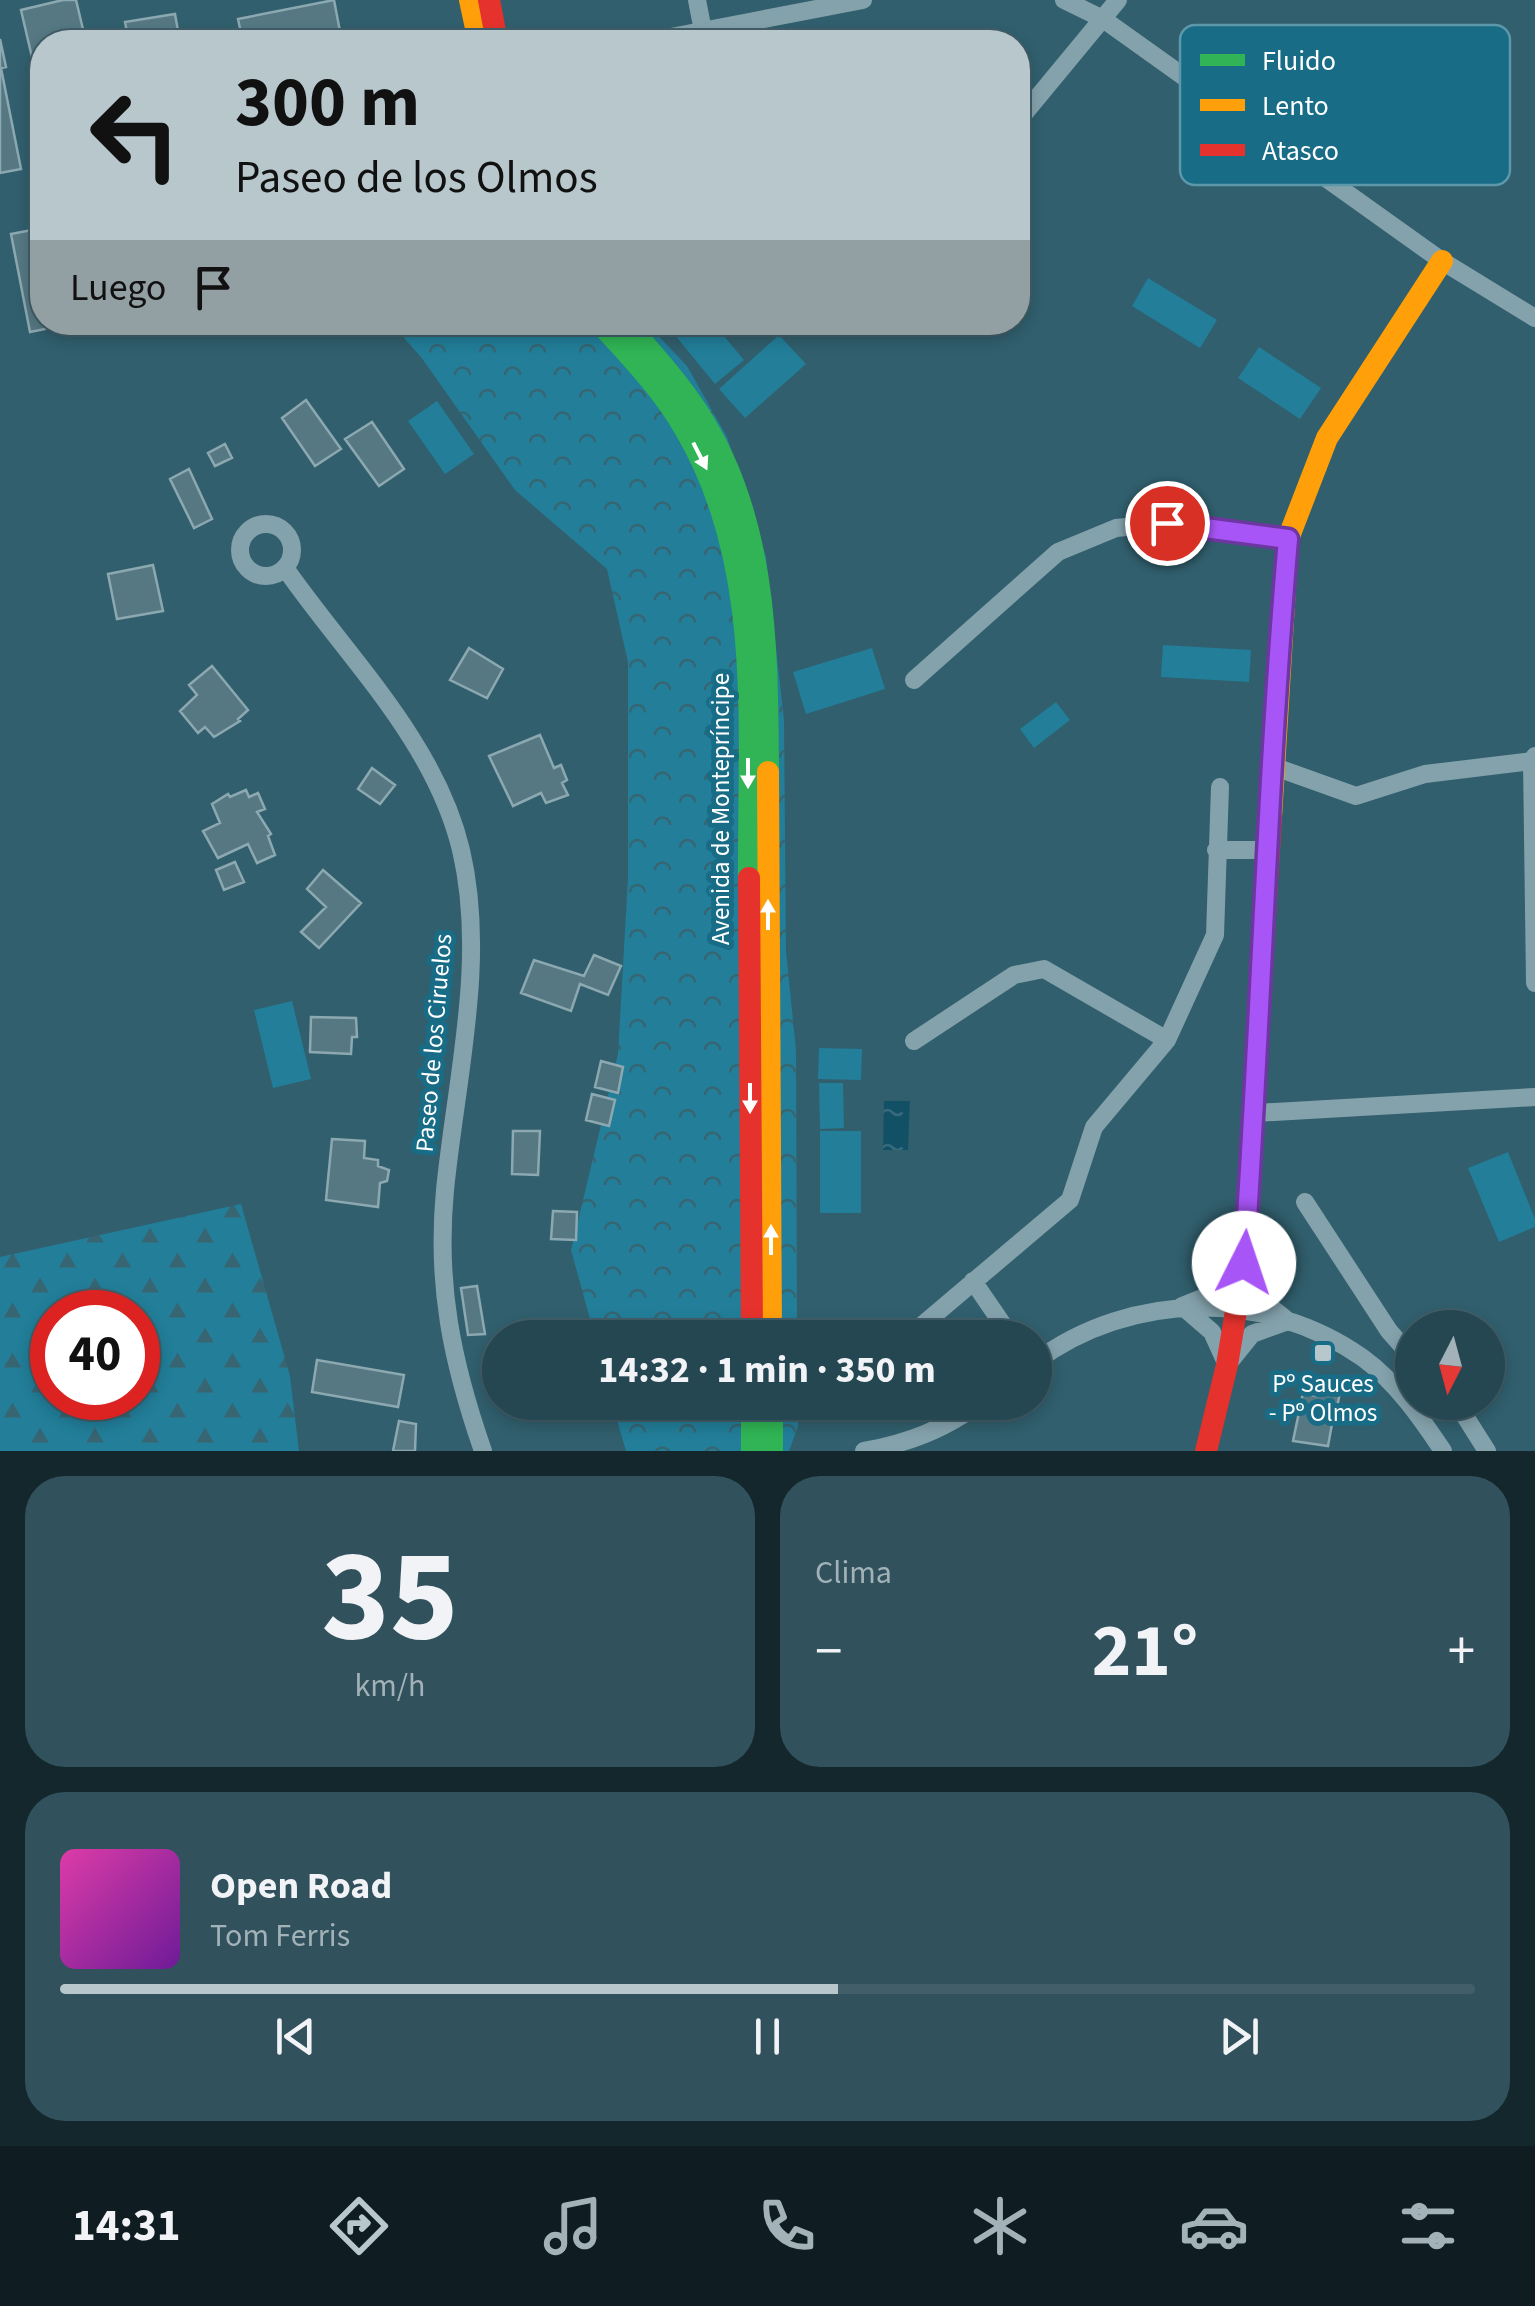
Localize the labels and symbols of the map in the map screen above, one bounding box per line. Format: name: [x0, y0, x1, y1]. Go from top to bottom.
legend: [1180, 25, 1510, 185]
text: Fluido: [1262, 41, 1336, 81]
text: Lento: [1262, 86, 1329, 126]
text: Atasco: [1262, 131, 1339, 171]
one-way arrow: [691, 441, 708, 470]
pin: [1125, 481, 1210, 566]
street label: Avenida de Montepríncipe: [703, 673, 739, 945]
one-way arrow: [740, 757, 756, 789]
one-way arrow: [760, 899, 776, 931]
street label: Paseo de los Ciruelos: [407, 932, 461, 1154]
one-way arrow: [742, 1082, 758, 1114]
position arrow: [1192, 1211, 1296, 1315]
one-way arrow: [763, 1224, 779, 1256]
speed limit sign: 40: [30, 1290, 160, 1420]
north arrow: [1395, 1310, 1505, 1420]
marker: Pº Sauces - Pº Olmos: [1312, 1342, 1334, 1364]
place label: Pº Sauces - Pº Olmos: [1269, 1366, 1377, 1431]

